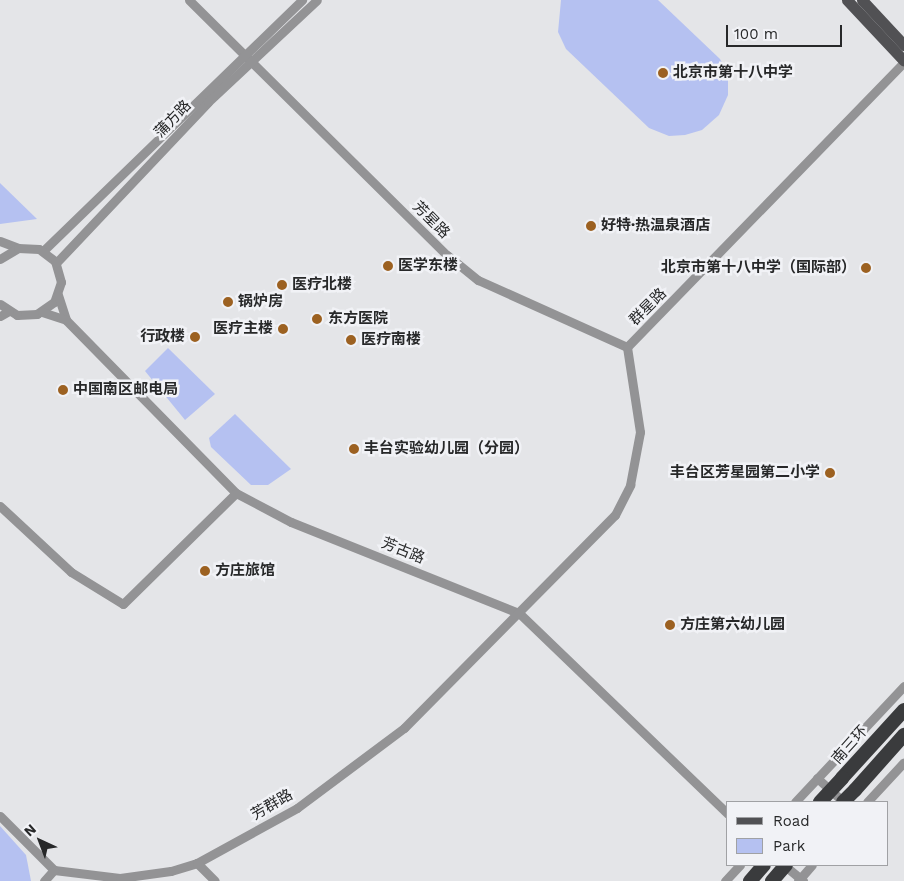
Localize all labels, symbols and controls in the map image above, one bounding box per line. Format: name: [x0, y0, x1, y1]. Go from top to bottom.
scale bar: [729, 15, 845, 47]
text: 100 m: [734, 25, 778, 43]
place label: 北京市第十八中学: [673, 64, 793, 82]
marker: 北京市第十八中学: [657, 67, 669, 79]
street label: 蒲方路: [151, 97, 195, 141]
street label: 芳星路: [409, 198, 453, 242]
place label: 好特·热温泉酒店: [601, 217, 710, 235]
marker: 好特·热温泉酒店: [585, 220, 597, 232]
place label: 医学东楼: [398, 257, 458, 275]
place label: 北京市第十八中学（国际部）: [661, 259, 856, 277]
marker: 医学东楼: [382, 260, 394, 272]
marker: 北京市第十八中学（国际部）: [860, 262, 872, 274]
place label: 医疗北楼: [292, 276, 352, 294]
marker: 医疗北楼: [276, 279, 288, 291]
street label: 群星路: [626, 285, 670, 329]
place label: 锅炉房: [238, 293, 283, 311]
marker: 锅炉房: [222, 296, 234, 308]
place label: 东方医院: [328, 310, 388, 328]
marker: 东方医院: [310, 312, 324, 326]
place label: 医疗主楼: [213, 320, 273, 338]
marker: 医疗主楼: [277, 323, 289, 335]
place label: 行政楼: [140, 328, 185, 346]
marker: 行政楼: [189, 331, 201, 343]
place label: 医疗南楼: [361, 331, 421, 349]
marker: 医疗南楼: [345, 334, 357, 346]
place label: 中国南区邮电局: [73, 381, 178, 399]
marker: 中国南区邮电局: [57, 384, 69, 396]
place label: 丰台实验幼儿园（分园）: [364, 440, 529, 458]
marker: 丰台实验幼儿园（分园）: [348, 443, 360, 455]
place label: 丰台区芳星园第二小学: [670, 464, 820, 482]
marker: 丰台区芳星园第二小学: [824, 467, 836, 479]
street label: 芳古路: [379, 534, 427, 568]
place label: 方庄旅馆: [215, 562, 275, 580]
marker: 方庄旅馆: [199, 565, 211, 577]
place label: 方庄第六幼儿园: [680, 616, 785, 634]
marker: 方庄第六幼儿园: [664, 619, 676, 631]
street label: 南三环: [828, 722, 872, 768]
street label: 芳群路: [248, 786, 296, 824]
legend: [726, 801, 889, 866]
text: Road: [773, 812, 810, 830]
north arrow: [15, 816, 65, 866]
text: N: [21, 821, 39, 839]
text: Park: [773, 837, 805, 855]

